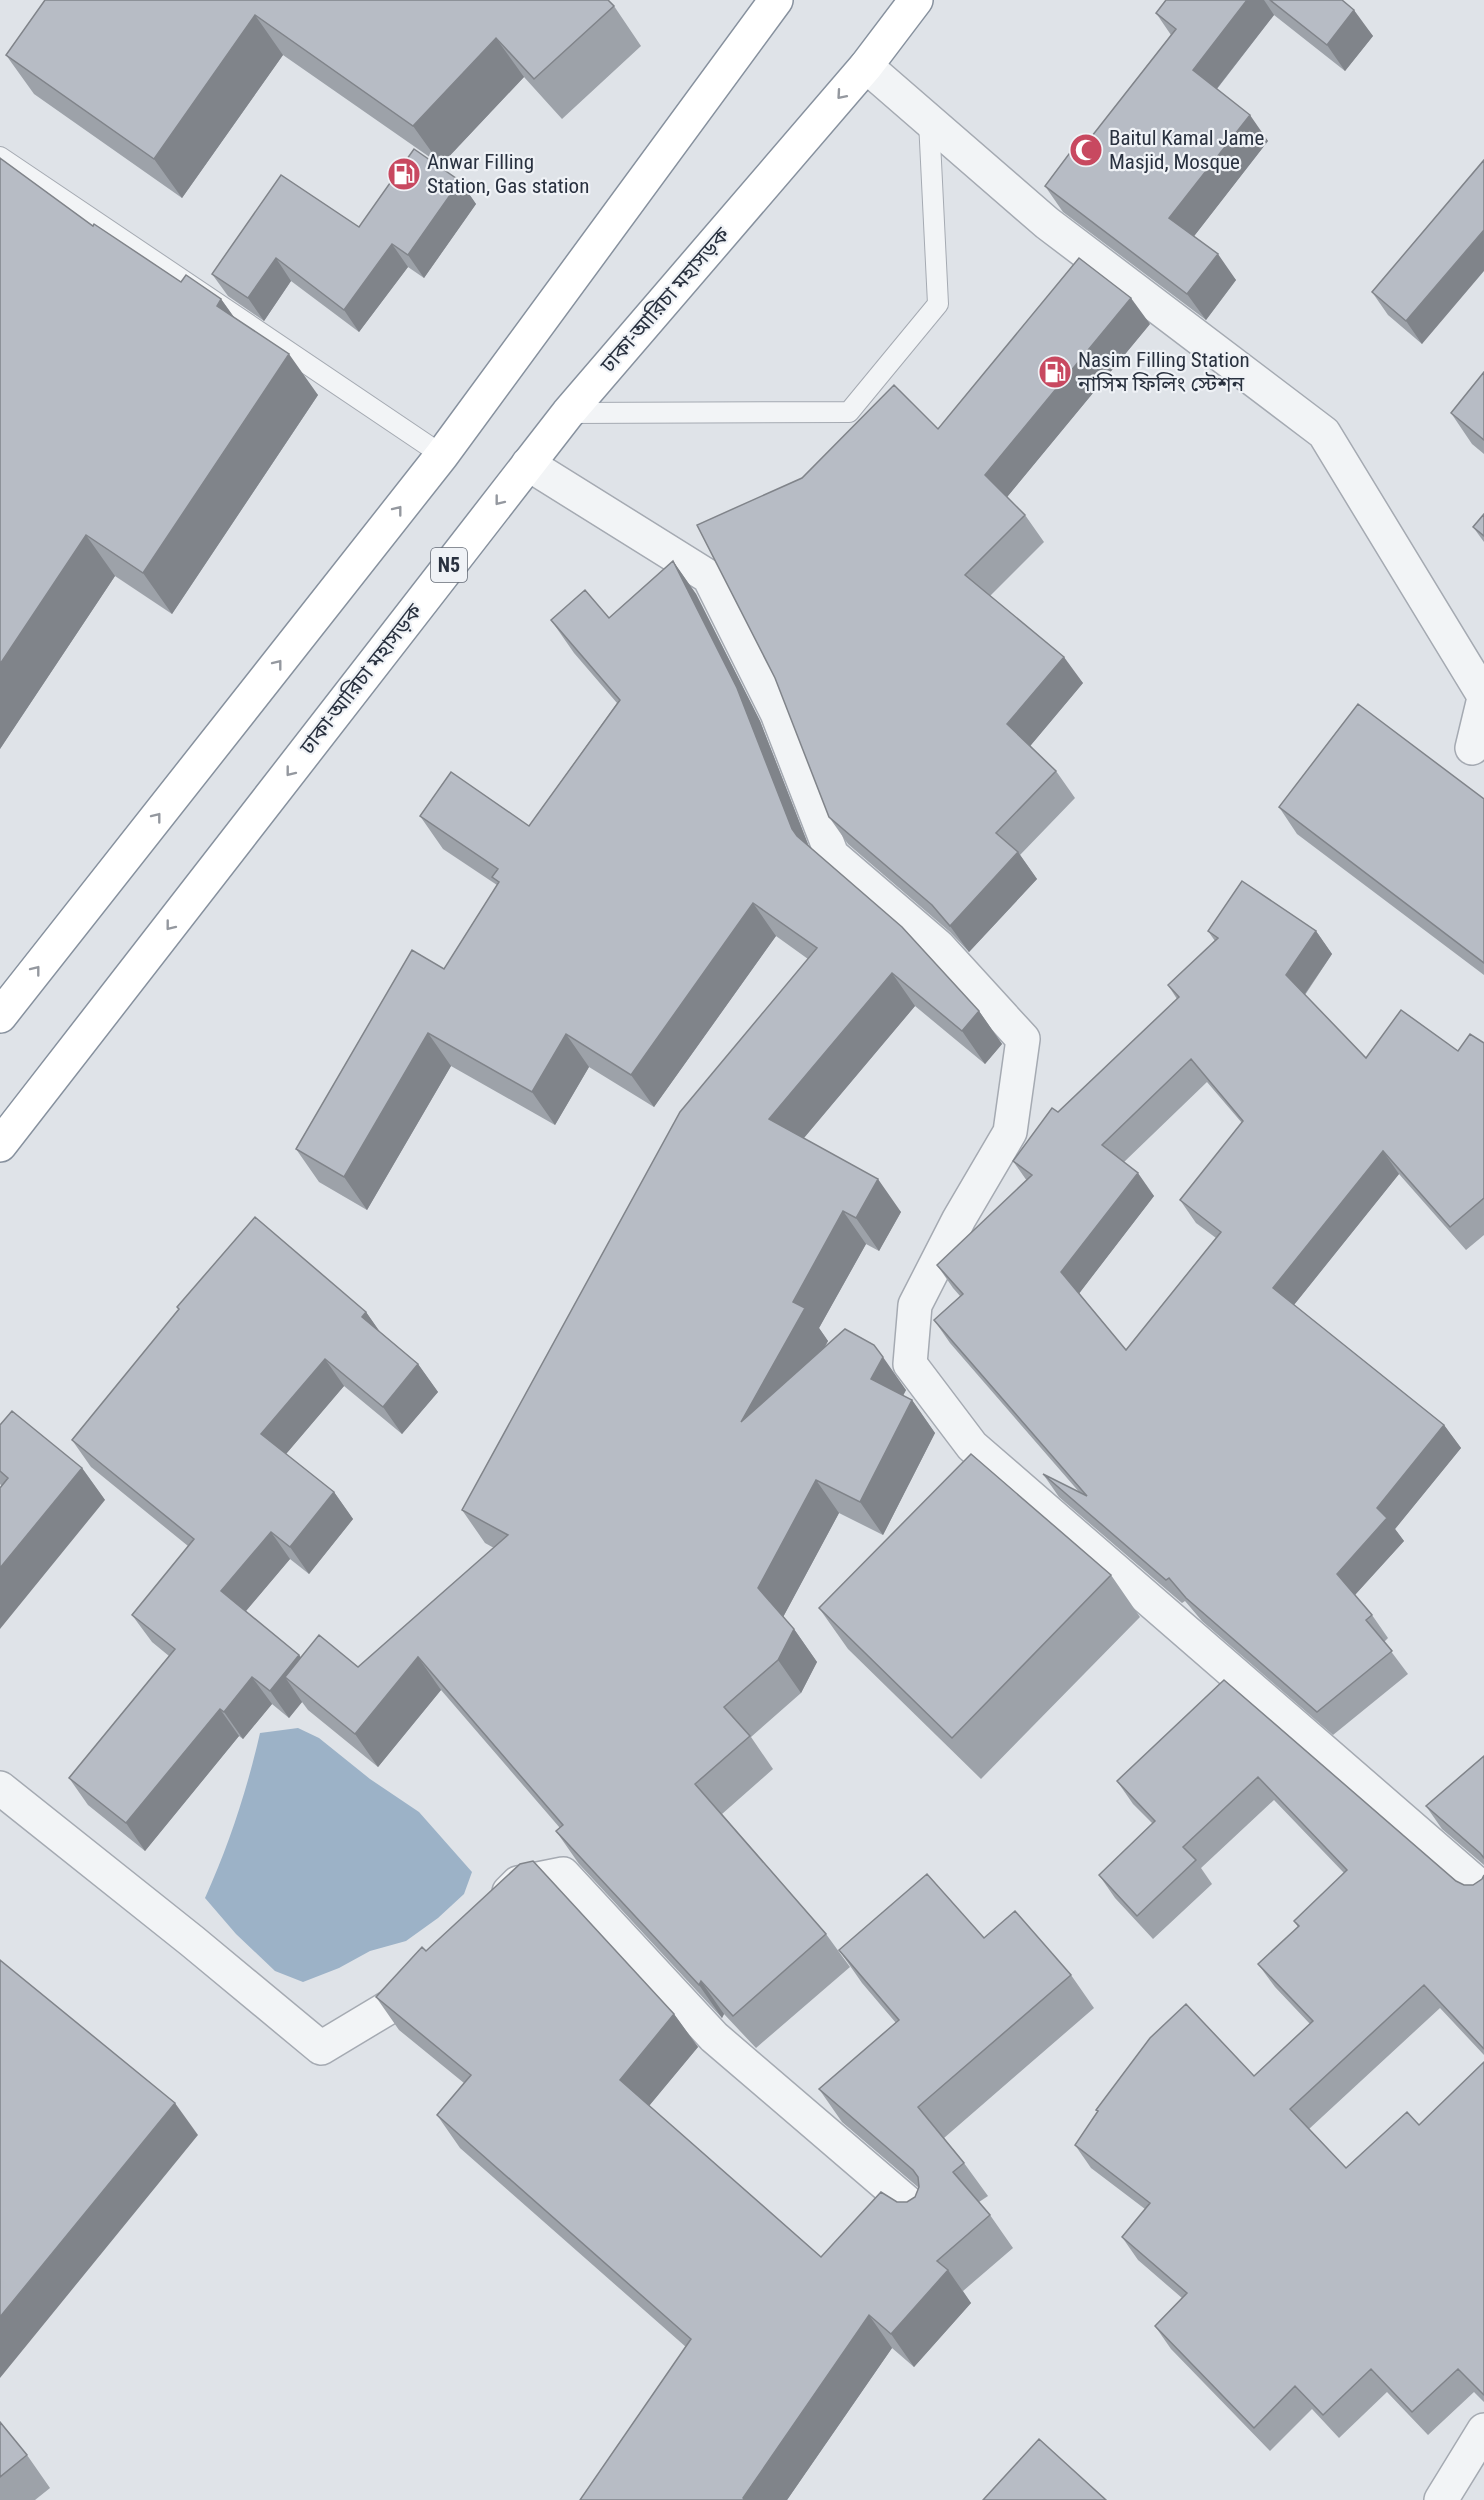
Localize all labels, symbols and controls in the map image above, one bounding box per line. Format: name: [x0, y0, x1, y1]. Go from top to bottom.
one-way arrow: [837, 88, 848, 99]
place label: Baitul Kamal Jame Masjid, Mosque: [1109, 126, 1264, 174]
mosque icon: Baitul Kamal Jame Masjid, Mosque: [1068, 132, 1104, 168]
place label: Anwar Filling Station, Gas station: [427, 150, 589, 198]
fuel station icon: Anwar Filling Station, Gas station: [386, 156, 422, 192]
street label: ঢাকা-আরিচা মহাসড়ক: [595, 222, 735, 378]
place label: Nasim Filling Station নাসিম ফিলিং স্টেশন: [1077, 348, 1250, 396]
fuel station icon: Nasim Filling Station নাসিম ফিলিং স্টেশন: [1037, 354, 1073, 390]
one-way arrow: [496, 495, 507, 506]
one-way arrow: [391, 506, 402, 517]
road number: N5: [431, 548, 467, 582]
street label: ঢাকা-আরিচা মহাসড়ক: [294, 598, 428, 760]
one-way arrow: [270, 659, 281, 670]
one-way arrow: [286, 765, 297, 776]
one-way arrow: [149, 812, 160, 823]
one-way arrow: [167, 919, 178, 930]
one-way arrow: [29, 966, 40, 977]

